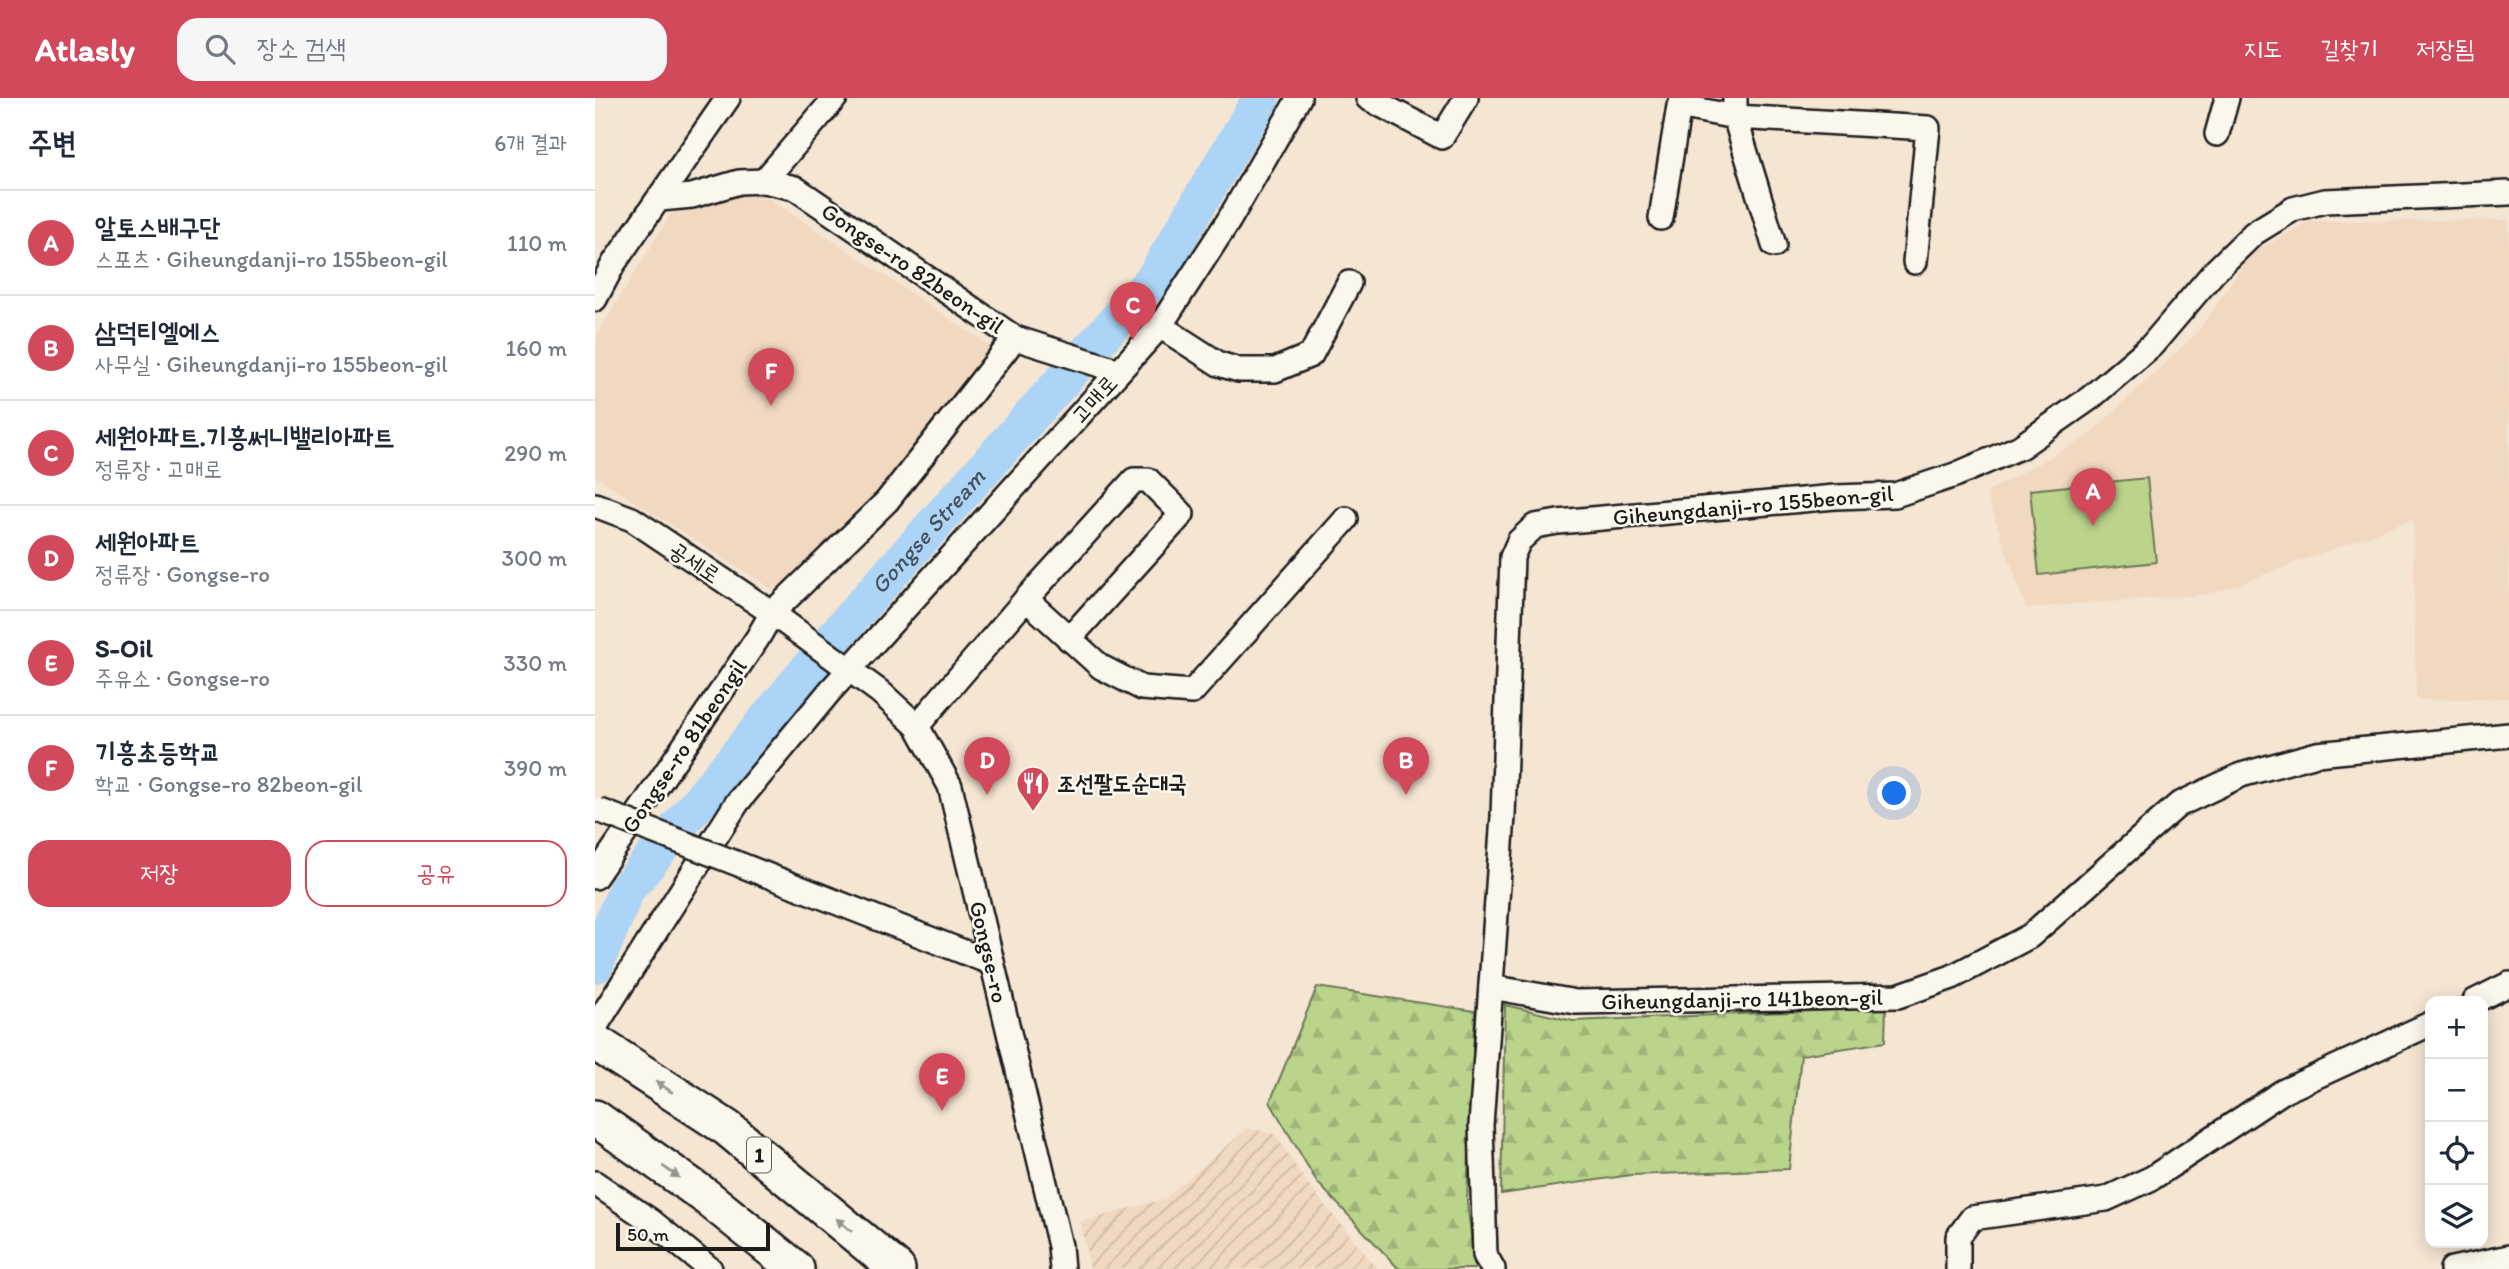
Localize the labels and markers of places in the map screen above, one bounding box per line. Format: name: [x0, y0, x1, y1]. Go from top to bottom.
pin: C: [1110, 282, 1156, 340]
pin: F: [748, 348, 794, 406]
pin: A: [2070, 468, 2116, 526]
pin: D: [964, 737, 1010, 795]
pin: B: [1383, 737, 1429, 795]
restaurant icon: 조선팔도순대국: [1014, 764, 1052, 813]
place label: 조선팔도순대국: [1057, 769, 1187, 797]
pin: E: [919, 1053, 965, 1111]

